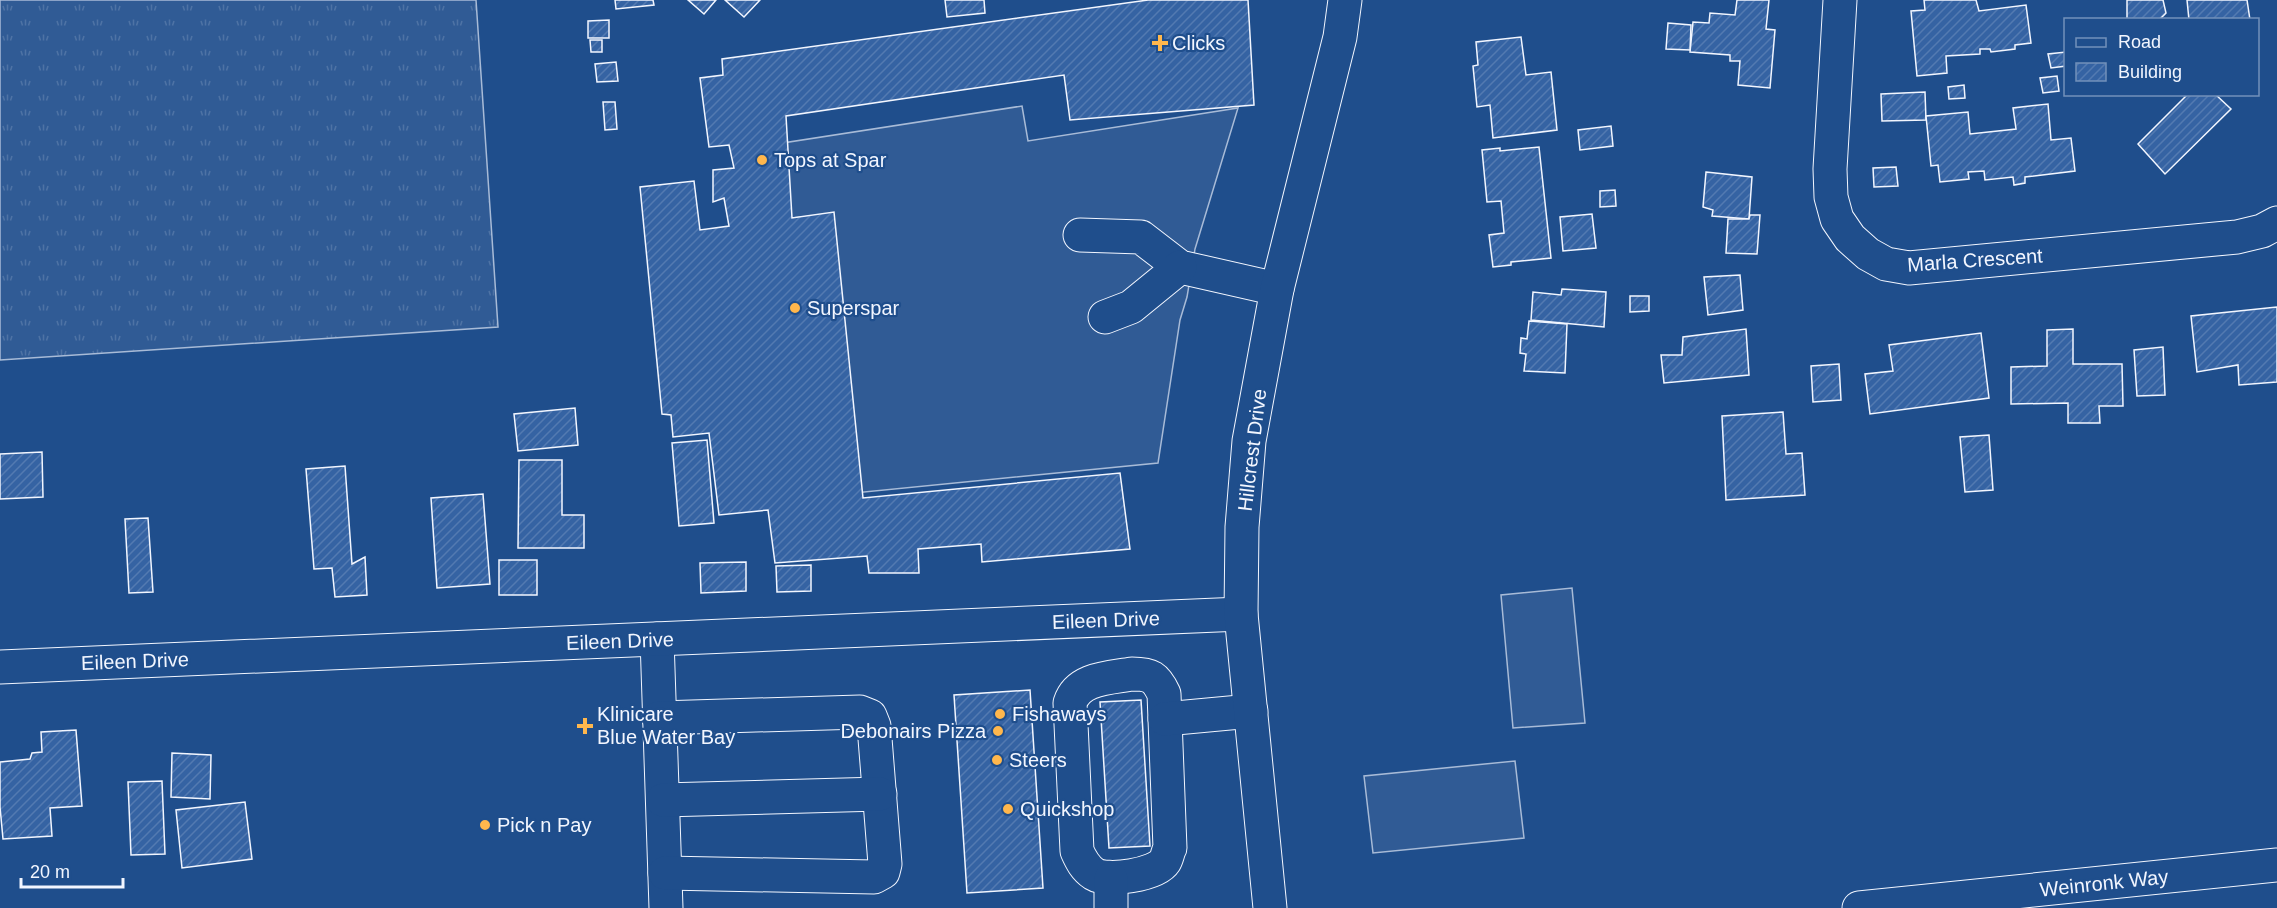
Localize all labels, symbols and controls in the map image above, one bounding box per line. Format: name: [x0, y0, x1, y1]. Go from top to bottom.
legend: [2064, 18, 2259, 96]
place label: Clicks: [1172, 32, 1225, 54]
text: Road: [2118, 32, 2161, 52]
marker: Clicks: [1153, 36, 1167, 50]
text: Building: [2118, 62, 2182, 82]
place label: Tops at Spar: [774, 149, 887, 171]
marker: Tops at Spar: [755, 153, 769, 167]
street label: Marla Crescent: [1907, 244, 2044, 276]
place label: Superspar: [807, 297, 900, 319]
marker: Superspar: [788, 301, 802, 315]
street label: Hillcrest Drive: [1234, 387, 1270, 513]
street label: Eileen Drive: [1052, 607, 1160, 633]
street label: Eileen Drive: [566, 628, 674, 654]
street label: Eileen Drive: [81, 648, 189, 674]
place label: Klinicare Blue Water Bay: [597, 703, 735, 748]
place label: Fishaways: [1012, 703, 1106, 725]
marker: Fishaways: [993, 707, 1007, 721]
marker: Klinicare Blue Water Bay: [578, 719, 592, 733]
place label: Debonairs Pizza: [840, 720, 987, 742]
marker: Debonairs Pizza: [991, 724, 1005, 738]
place label: Steers: [1009, 749, 1067, 771]
marker: Steers: [990, 753, 1004, 767]
place label: Quickshop: [1020, 798, 1115, 820]
marker: Quickshop: [1001, 802, 1015, 816]
place label: Pick n Pay: [497, 814, 591, 836]
marker: Pick n Pay: [478, 818, 492, 832]
scale bar: [21, 851, 123, 889]
text: 20 m: [30, 862, 70, 882]
street label: Weinronk Way: [2039, 865, 2169, 901]

